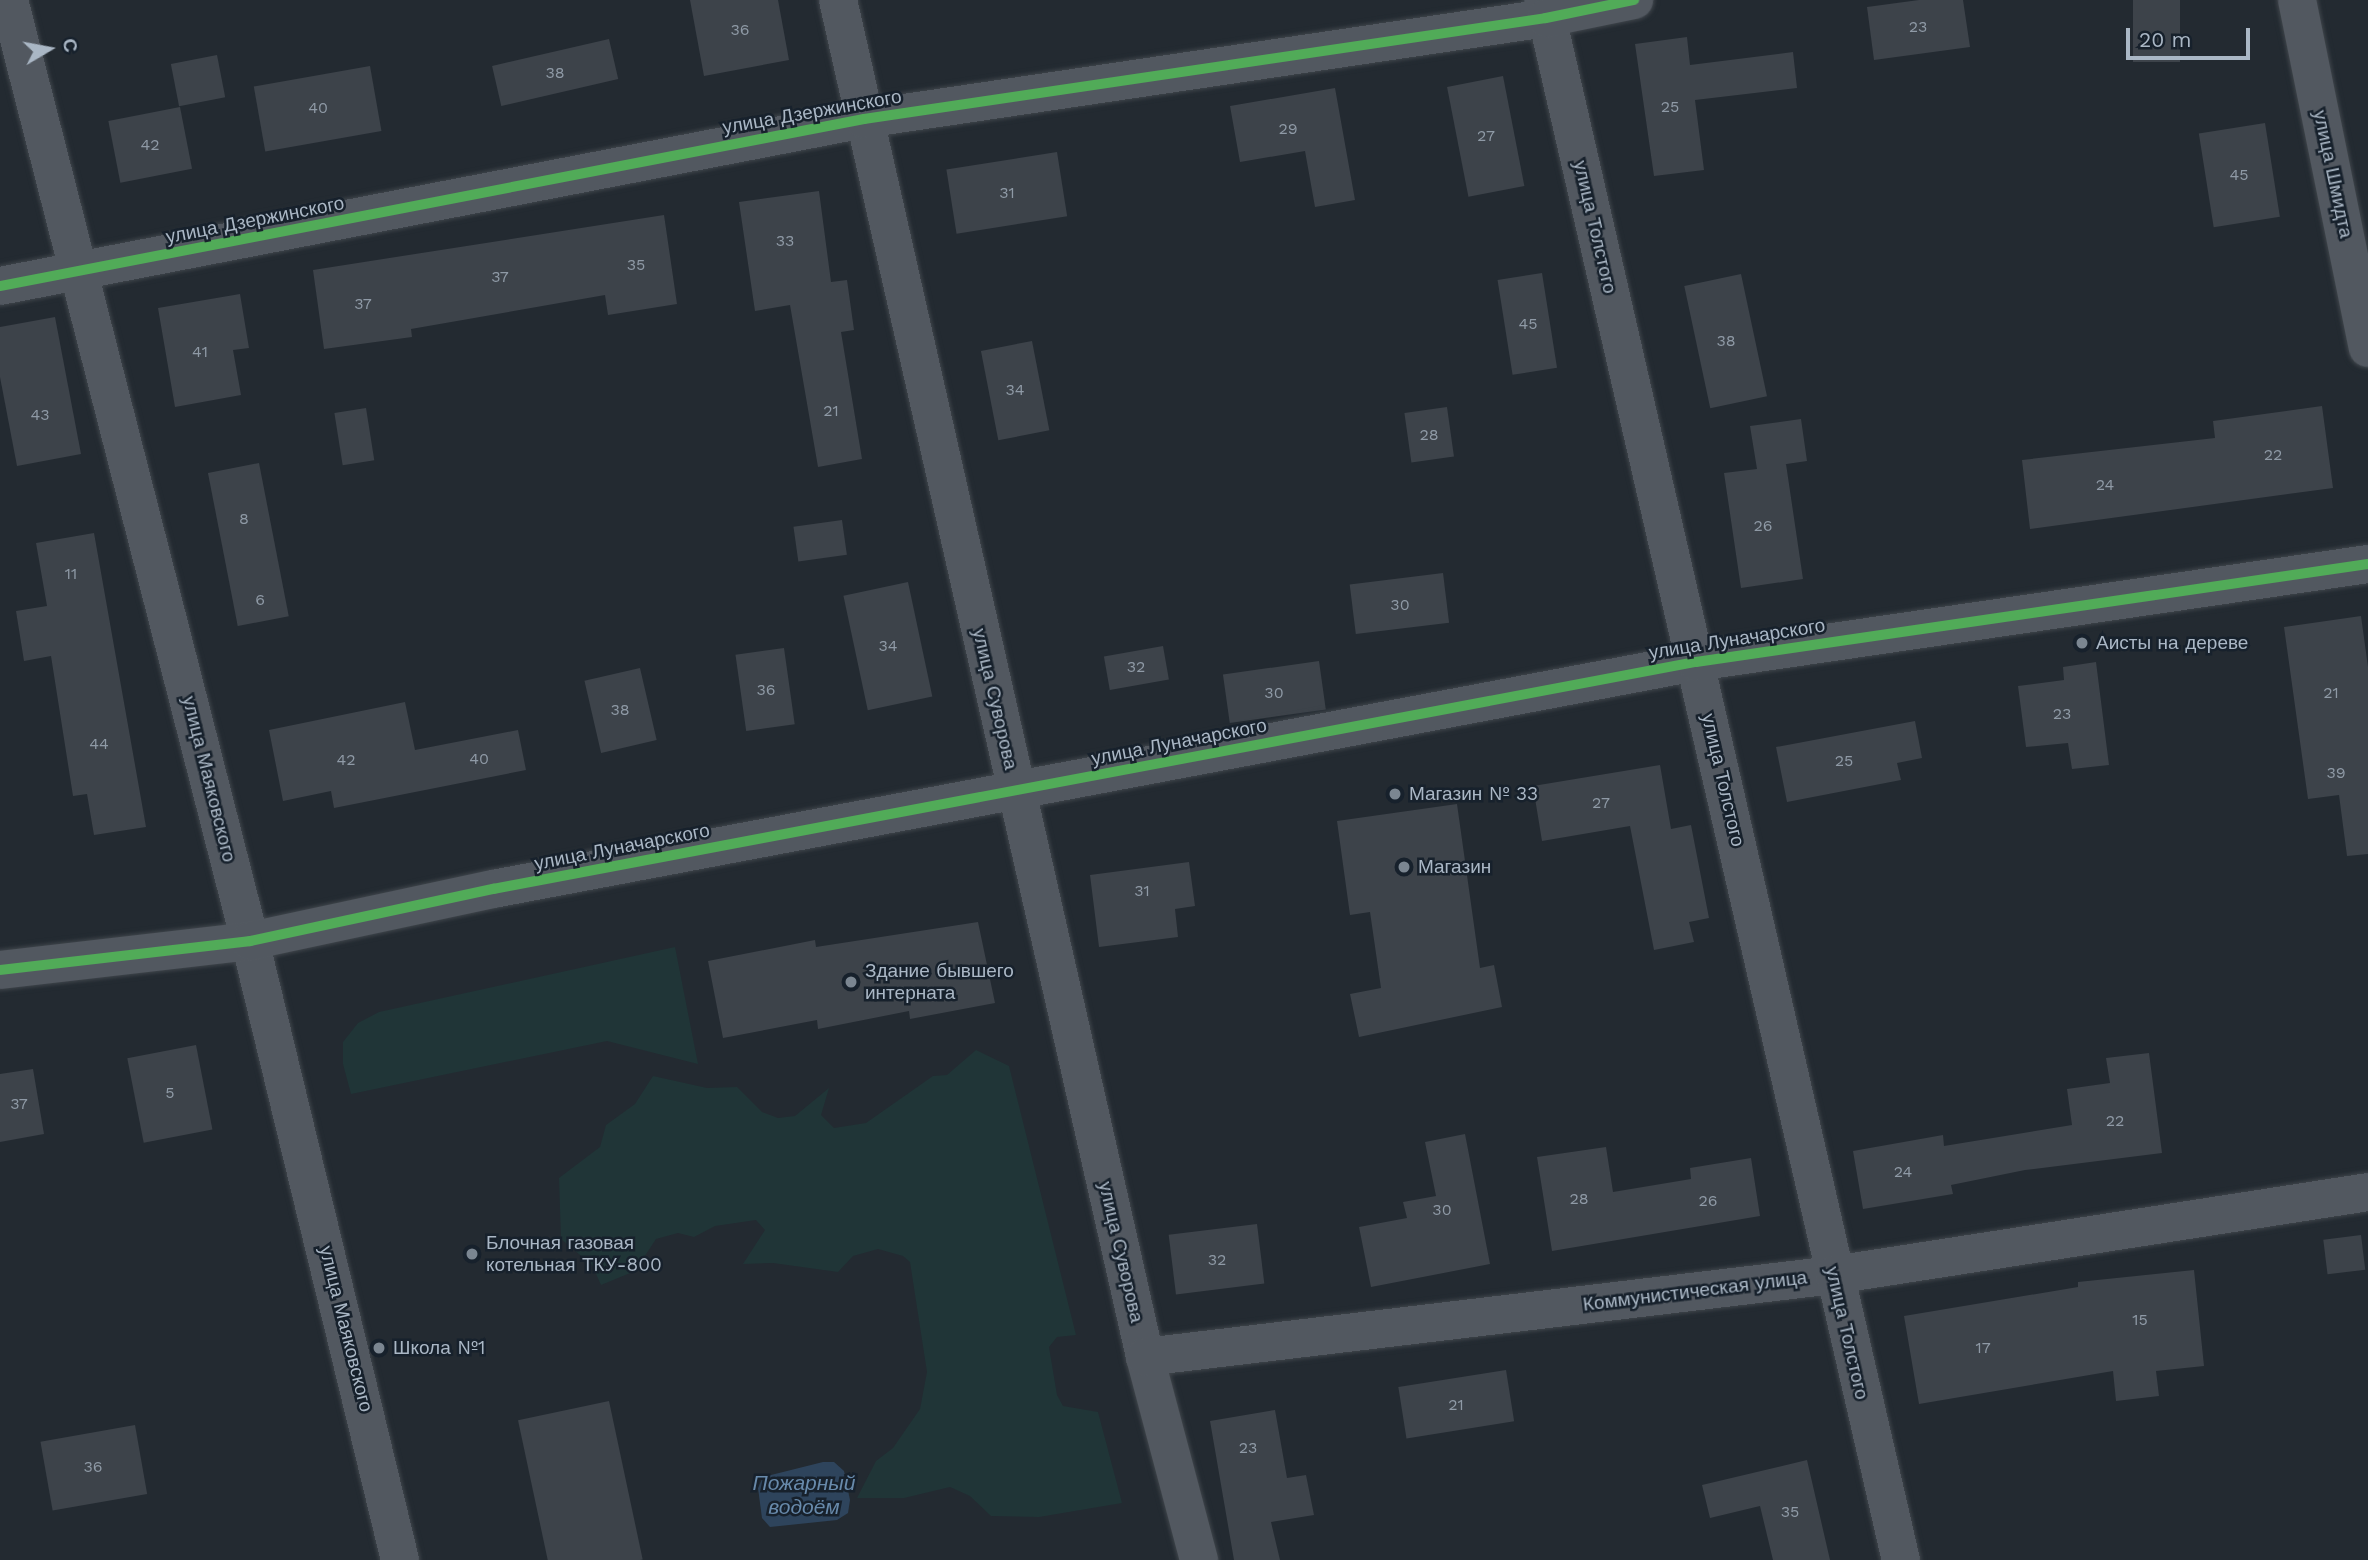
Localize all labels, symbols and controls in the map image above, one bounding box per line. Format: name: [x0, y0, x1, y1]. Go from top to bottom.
north arrow: [14, 14, 84, 84]
scale bar: [2130, 14, 2254, 58]
house number: 23: [1909, 17, 1927, 37]
house number: 36: [730, 20, 750, 40]
text: 20 m: [2139, 27, 2191, 52]
text: С: [58, 36, 83, 54]
house number: 38: [545, 63, 565, 83]
street label: улица Дзержинского: [721, 85, 903, 139]
house number: 25: [1661, 97, 1679, 117]
house number: 40: [308, 98, 328, 118]
street label: улица Шмидта: [2308, 108, 2358, 240]
house number: 29: [1278, 119, 1298, 139]
house number: 27: [1477, 126, 1495, 146]
house number: 42: [140, 135, 160, 155]
street label: улица Толстого: [1569, 158, 1621, 296]
house number: 45: [2229, 165, 2249, 185]
house number: 31: [999, 183, 1015, 203]
street label: улица Дзержинского: [164, 192, 346, 248]
house number: 33: [776, 231, 794, 251]
house number: 35: [627, 255, 645, 275]
house number: 37: [491, 267, 509, 287]
house number: 37: [354, 294, 372, 314]
house number: 45: [1518, 314, 1538, 334]
house number: 38: [1716, 331, 1736, 351]
house number: 41: [192, 342, 208, 362]
house number: 34: [1005, 380, 1025, 400]
house number: 21: [823, 401, 839, 421]
house number: 43: [30, 405, 50, 425]
house number: 28: [1419, 425, 1439, 445]
house number: 22: [2264, 445, 2282, 465]
house number: 24: [2096, 475, 2114, 495]
house number: 8: [239, 509, 249, 529]
house number: 26: [1753, 516, 1773, 536]
house number: 11: [65, 564, 77, 584]
house number: 6: [255, 590, 265, 610]
house number: 30: [1390, 595, 1410, 615]
street label: улица Луначарского: [1647, 614, 1827, 664]
street label: улица Суворова: [968, 626, 1022, 772]
place label: Аисты на дереве: [2096, 632, 2248, 654]
marker: Аисты на дереве: [2074, 635, 2090, 651]
house number: 34: [878, 636, 898, 656]
house number: 32: [1127, 657, 1145, 677]
house number: 36: [756, 680, 776, 700]
house number: 30: [1264, 683, 1284, 703]
house number: 21: [2323, 683, 2339, 703]
street label: улица Маяковского: [177, 694, 241, 864]
house number: 38: [610, 700, 630, 720]
house number: 23: [2053, 704, 2071, 724]
street label: улица Толстого: [1697, 711, 1749, 849]
street label: улица Луначарского: [1089, 714, 1269, 770]
house number: 44: [89, 734, 109, 754]
house number: 40: [469, 749, 489, 769]
house number: 42: [336, 750, 356, 770]
house number: 25: [1835, 751, 1853, 771]
house number: 39: [2326, 763, 2346, 783]
place label: Магазин № 33: [1409, 783, 1538, 805]
marker: Магазин № 33: [1387, 786, 1403, 802]
house number: 27: [1592, 793, 1610, 813]
street label: улица Луначарского: [532, 819, 712, 875]
place label: Магазин: [1418, 856, 1491, 878]
marker: Магазин: [1396, 859, 1412, 875]
house number: 31: [1134, 881, 1150, 901]
place label: Здание бывшего интерната: [865, 960, 1014, 1004]
marker: Здание бывшего интерната: [843, 974, 859, 990]
house number: 5: [165, 1083, 175, 1103]
house number: 37: [10, 1094, 28, 1114]
house number: 22: [2106, 1111, 2124, 1131]
house number: 24: [1894, 1162, 1912, 1182]
street label: улица Суворова: [1094, 1179, 1148, 1325]
house number: 28: [1569, 1189, 1589, 1209]
house number: 26: [1698, 1191, 1718, 1211]
house number: 30: [1432, 1200, 1452, 1220]
place label: Блочная газовая котельная ТКУ-800: [486, 1232, 662, 1276]
street label: улица Маяковского: [314, 1244, 378, 1414]
marker: Блочная газовая котельная ТКУ-800: [464, 1246, 480, 1262]
house number: 32: [1208, 1250, 1226, 1270]
street label: улица Толстого: [1821, 1264, 1873, 1402]
street label: Коммунистическая улица: [1582, 1266, 1808, 1316]
house number: 15: [2132, 1310, 2148, 1330]
place label: Школа №1: [393, 1337, 485, 1359]
house number: 17: [1975, 1338, 1991, 1358]
marker: Школа №1: [371, 1340, 387, 1356]
house number: 21: [1448, 1395, 1464, 1415]
house number: 23: [1239, 1438, 1257, 1458]
house number: 36: [83, 1457, 103, 1477]
water label: Пожарный водоём: [753, 1470, 855, 1520]
house number: 35: [1781, 1502, 1799, 1522]

